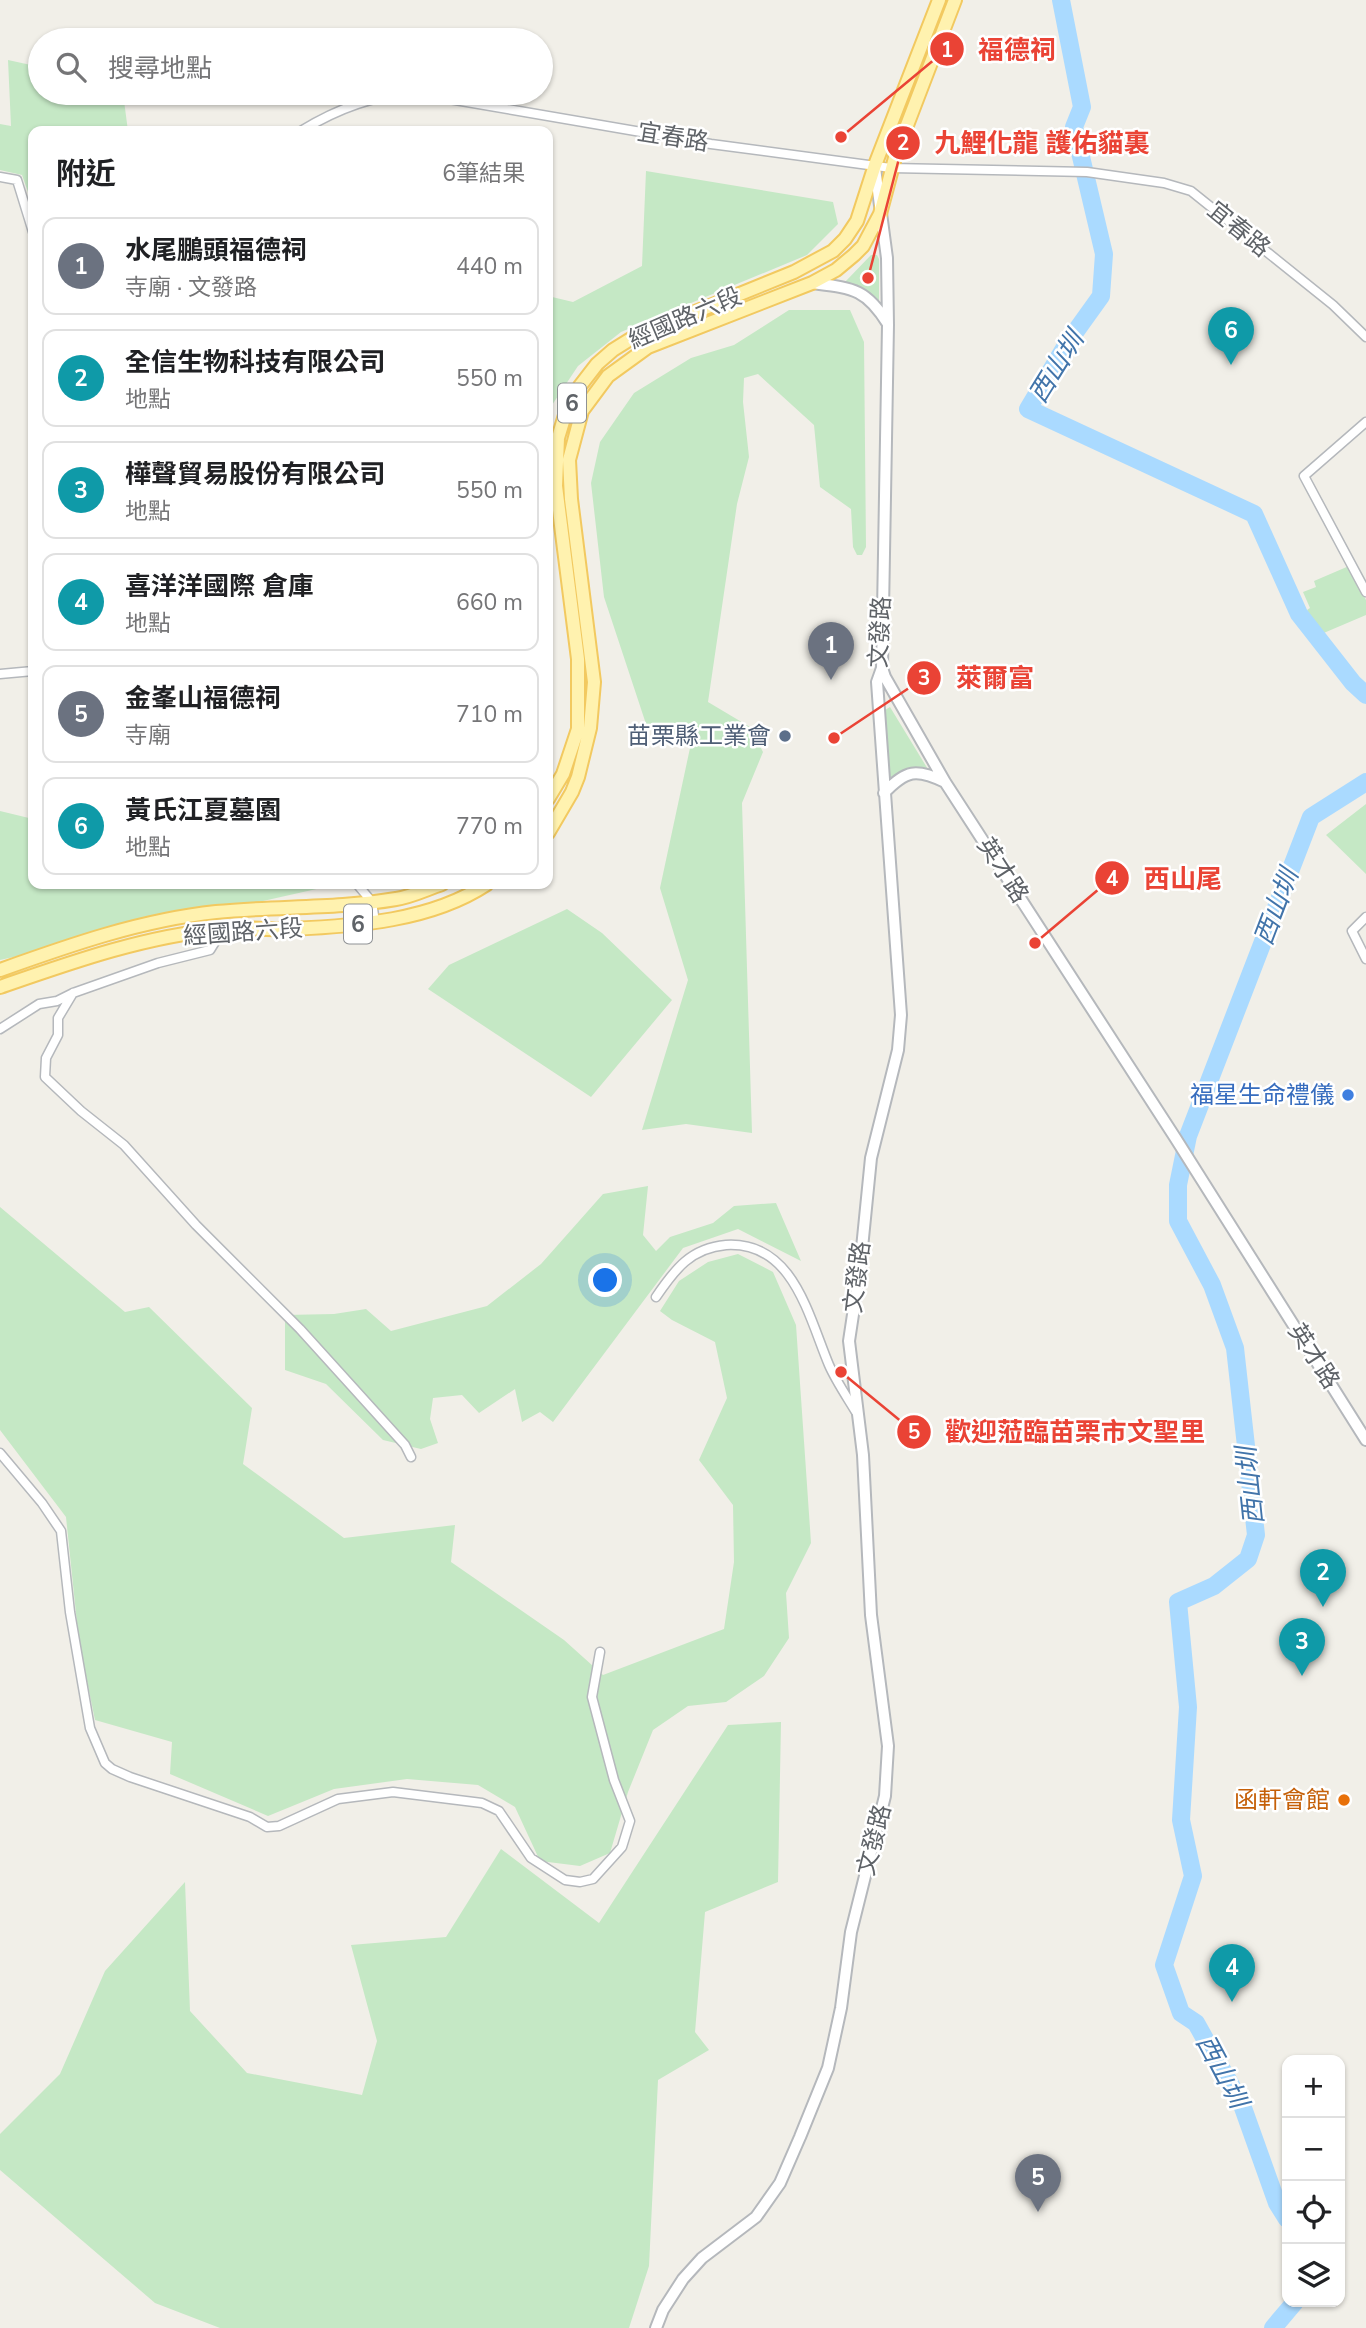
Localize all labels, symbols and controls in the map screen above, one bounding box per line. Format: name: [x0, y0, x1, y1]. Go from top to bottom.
callout: 福德祠: [929, 26, 1070, 73]
search box: [28, 28, 553, 105]
text: 福德祠: [978, 33, 1056, 68]
text: 1: [941, 36, 953, 64]
icon: search: [52, 48, 90, 86]
text: 搜尋地點: [108, 51, 212, 86]
street label: 宜春路: [635, 116, 711, 158]
callout: 九鯉化龍 護佑貓裏: [886, 119, 1164, 166]
text: 九鯉化龍 護佑貓裏: [934, 126, 1150, 161]
text: 2: [897, 129, 909, 157]
text: 附近: [56, 154, 116, 195]
text: 6筆結果: [442, 158, 525, 189]
street label: 宜春路: [1201, 194, 1277, 264]
text: 水尾鵬頭福德祠: [125, 233, 307, 268]
text: 1: [74, 251, 88, 282]
text: 440 m: [456, 251, 523, 282]
text: 寺廟 · 文發路: [125, 272, 257, 303]
street label: 經國路六段: [624, 280, 746, 356]
pin: 6: [1208, 307, 1254, 365]
water label: 西山圳: [1021, 322, 1094, 410]
text: 全信生物科技有限公司: [125, 345, 385, 380]
text: 2: [74, 363, 88, 394]
text: 550 m: [456, 363, 523, 394]
text: 地點: [125, 384, 171, 415]
road number: 6: [558, 384, 586, 422]
text: 樺聲貿易股份有限公司: [125, 457, 385, 492]
text: 3: [74, 475, 88, 506]
text: 550 m: [456, 475, 523, 506]
text: 地點: [125, 496, 171, 527]
text: 喜洋洋國際 倉庫: [125, 569, 314, 604]
text: 4: [74, 587, 88, 618]
text: 660 m: [456, 587, 523, 618]
street label: 文發路: [862, 595, 898, 669]
text: 地點: [125, 608, 171, 639]
pin: 1: [808, 622, 854, 680]
callout: 萊爾富: [907, 654, 1048, 701]
text: 萊爾富: [956, 661, 1034, 696]
text: 3: [918, 664, 930, 692]
text: 金峯山福德祠: [125, 681, 281, 716]
text: 5: [74, 699, 88, 730]
text: 710 m: [456, 699, 523, 730]
text: 寺廟: [125, 720, 171, 751]
place label: 苗栗縣工業會: [627, 720, 771, 752]
marker: 苗栗縣工業會: [777, 728, 793, 744]
text: 黃氏江夏墓園: [125, 793, 281, 828]
text: 6: [74, 811, 88, 842]
text: 770 m: [456, 811, 523, 842]
street label: 英才路: [970, 831, 1036, 909]
text: 地點: [125, 832, 171, 863]
callout: 西山尾: [1095, 855, 1236, 902]
water label: 西山圳: [1246, 861, 1308, 950]
text: 西山尾: [1144, 862, 1222, 897]
text: 4: [1106, 865, 1119, 893]
road number: 6: [344, 904, 372, 944]
street label: 經國路六段: [182, 912, 304, 952]
place label: 福星生命禮儀: [1190, 1079, 1334, 1111]
marker: 福星生命禮儀: [1340, 1087, 1356, 1103]
street label: 文發路: [837, 1239, 877, 1315]
your location: [588, 1263, 622, 1297]
street label: 英才路: [1281, 1317, 1347, 1395]
callout: 歡迎蒞臨苗栗市文聖里: [896, 1408, 1219, 1455]
text: 歡迎蒞臨苗栗市文聖里: [945, 1415, 1205, 1450]
text: 5: [908, 1418, 920, 1446]
water label: 西山圳: [1229, 1441, 1272, 1527]
pin: 2: [1300, 1549, 1346, 1607]
pin: 3: [1279, 1618, 1325, 1676]
place label: 函軒會館: [1234, 1784, 1330, 1816]
marker: 函軒會館: [1336, 1792, 1352, 1808]
street label: 文發路: [850, 1801, 898, 1879]
pin: 4: [1209, 1944, 1255, 2002]
water label: 西山圳: [1188, 2029, 1257, 2117]
map controls: [1282, 2055, 1345, 2307]
button: +: [1282, 2055, 1345, 2118]
button: −: [1282, 2118, 1345, 2181]
pin: 5: [1015, 2154, 1061, 2212]
button: locate: [1282, 2181, 1345, 2244]
button: layers: [1282, 2244, 1345, 2307]

